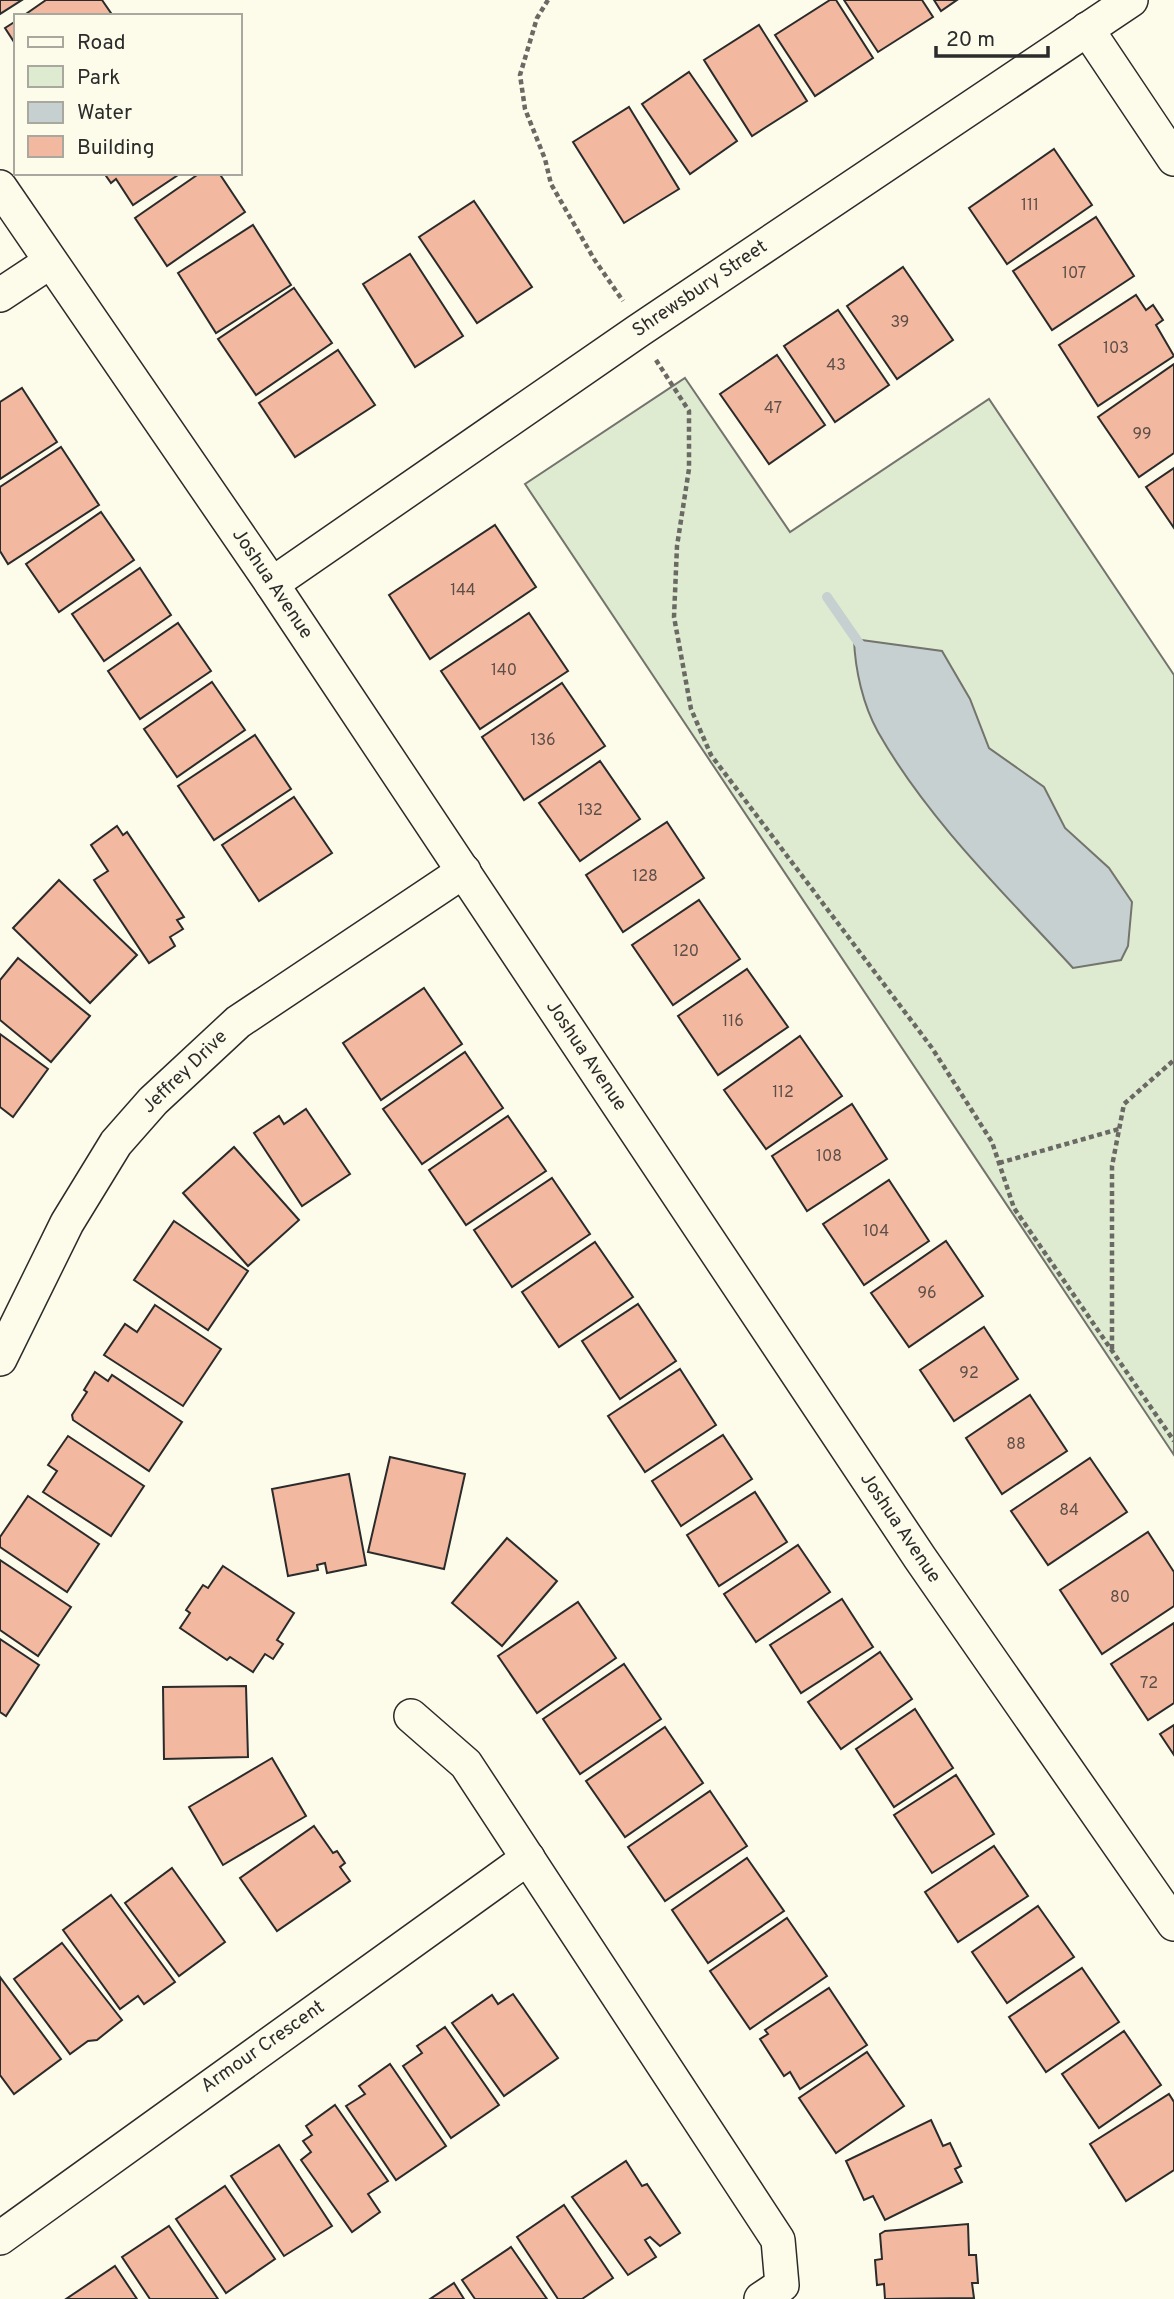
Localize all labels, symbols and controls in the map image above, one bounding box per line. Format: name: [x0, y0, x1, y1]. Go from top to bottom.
legend: [14, 14, 242, 175]
scale bar: [936, 14, 1048, 58]
text: 20 m: [946, 27, 995, 54]
text: Road: [77, 30, 126, 57]
text: Park: [77, 65, 120, 92]
text: Water: [77, 100, 132, 127]
text: Building: [77, 135, 155, 162]
house number: 111: [1021, 196, 1039, 216]
street label: Shrewsbury Street: [628, 235, 772, 343]
house number: 107: [1062, 264, 1086, 284]
house number: 39: [891, 313, 909, 333]
house number: 103: [1103, 339, 1129, 359]
house number: 43: [826, 356, 846, 376]
house number: 47: [764, 399, 782, 419]
house number: 99: [1132, 425, 1152, 445]
street label: Joshua Avenue: [226, 524, 318, 644]
house number: 144: [450, 581, 476, 601]
house number: 140: [491, 661, 517, 681]
house number: 136: [530, 731, 556, 751]
house number: 132: [577, 801, 603, 821]
house number: 128: [632, 867, 658, 887]
house number: 120: [673, 942, 699, 962]
street label: Joshua Avenue: [540, 996, 632, 1116]
house number: 116: [722, 1012, 744, 1032]
street label: Jeffrey Drive: [137, 1025, 233, 1119]
house number: 112: [772, 1083, 794, 1103]
house number: 108: [816, 1147, 842, 1167]
house number: 104: [863, 1222, 889, 1242]
house number: 96: [917, 1284, 937, 1304]
house number: 92: [959, 1364, 979, 1384]
house number: 88: [1006, 1435, 1026, 1455]
street label: Joshua Avenue: [854, 1468, 946, 1588]
house number: 84: [1059, 1501, 1079, 1521]
house number: 80: [1110, 1588, 1130, 1608]
house number: 72: [1140, 1674, 1158, 1694]
street label: Armour Crescent: [197, 1995, 329, 2099]

